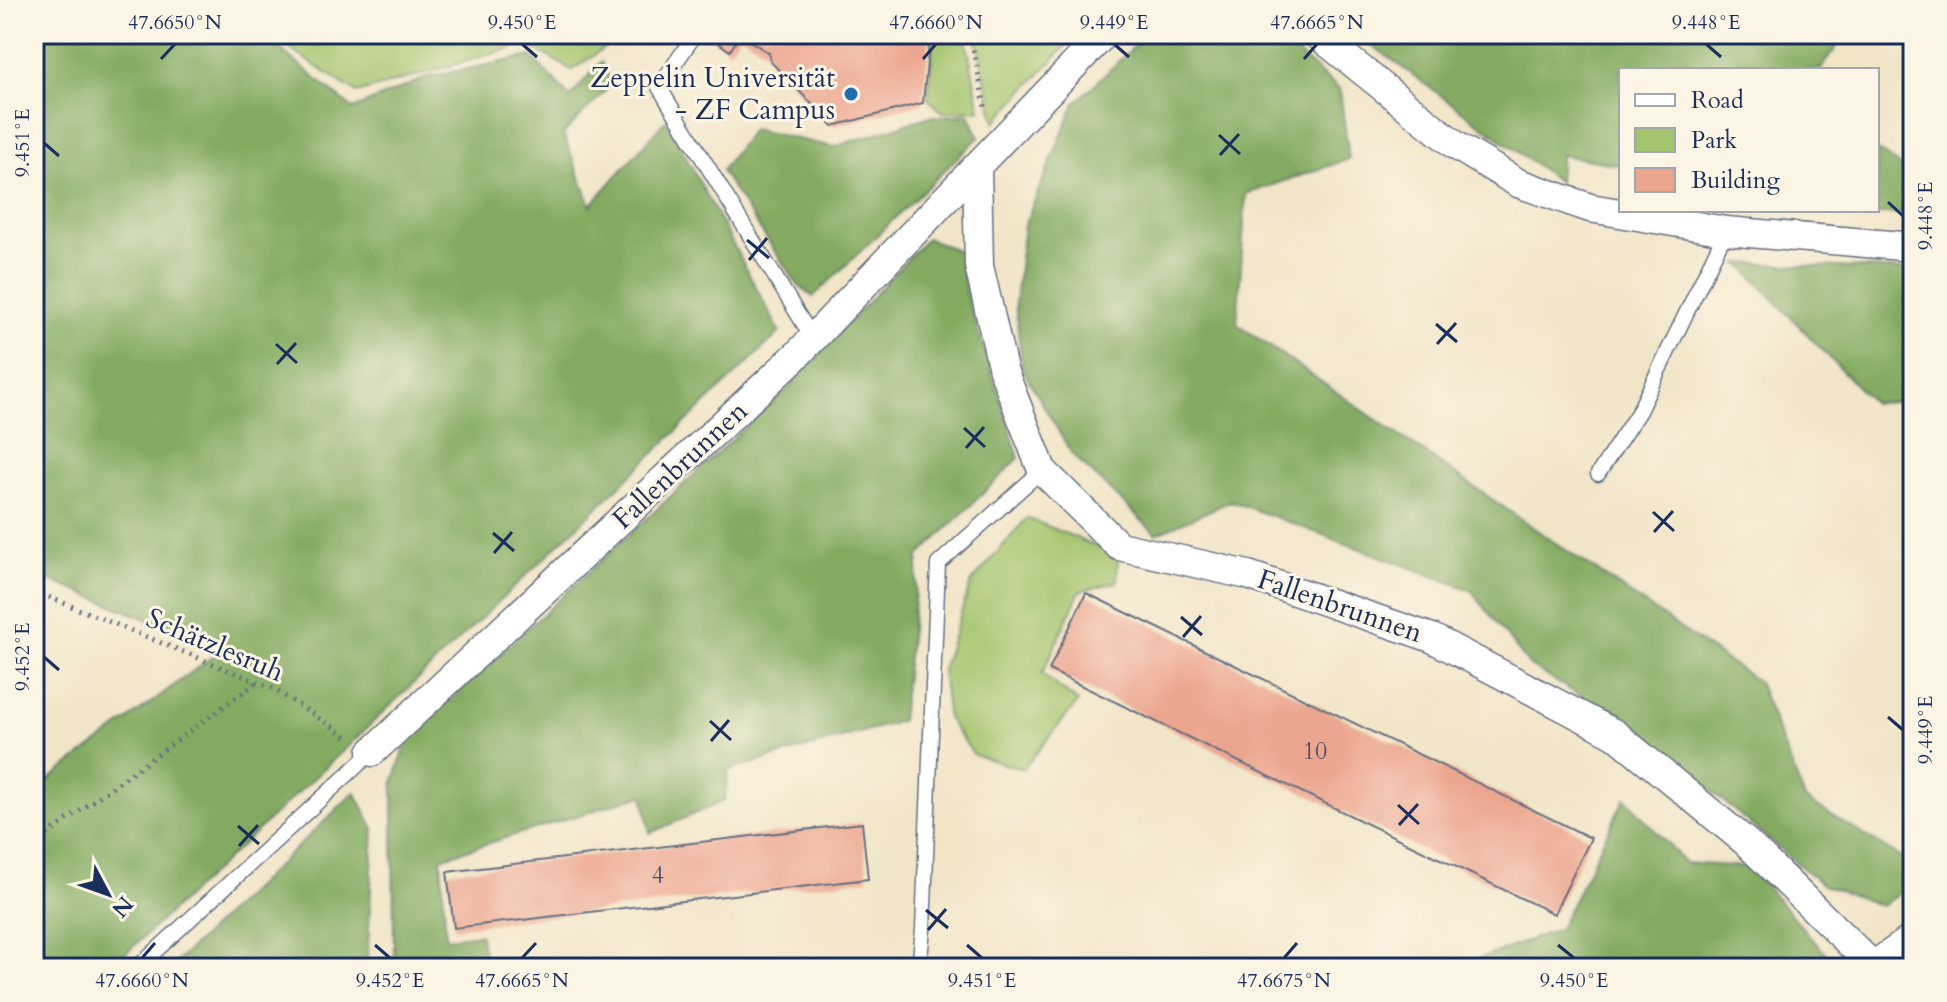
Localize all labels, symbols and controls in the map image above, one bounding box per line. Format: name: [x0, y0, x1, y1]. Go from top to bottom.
text: 47.6650°N: [128, 9, 222, 36]
text: 9.450°E: [488, 9, 556, 36]
text: 47.6660°N: [889, 9, 983, 36]
text: 9.449°E: [1080, 9, 1148, 36]
text: 47.6665°N: [1270, 9, 1364, 36]
text: 9.448°E: [1672, 9, 1740, 36]
place label: Zeppelin Universität - ZF Campus: [590, 59, 835, 129]
legend: [1619, 68, 1879, 212]
text: Road: [1691, 84, 1744, 117]
marker: Zeppelin Universität - ZF Campus: [842, 85, 860, 103]
text: 9.451°E: [9, 109, 36, 177]
text: Park: [1691, 124, 1737, 157]
text: Building: [1691, 164, 1781, 197]
text: 9.448°E: [1912, 182, 1939, 250]
street label: Fallenbrunnen: [604, 392, 756, 538]
street label: Fallenbrunnen: [1252, 560, 1428, 652]
street label: Schätzlesruh: [140, 599, 290, 691]
text: 9.452°E: [9, 623, 36, 691]
text: 9.449°E: [1912, 696, 1939, 764]
house number: 10: [1303, 735, 1327, 768]
north arrow: [68, 854, 148, 934]
house number: 4: [652, 859, 664, 892]
text: N: [105, 889, 140, 924]
text: 47.6660°N: [95, 967, 189, 994]
text: 9.452°E: [356, 967, 424, 994]
text: 47.6665°N: [475, 967, 569, 994]
text: 9.451°E: [948, 967, 1016, 994]
text: 47.6675°N: [1237, 967, 1331, 994]
text: 9.450°E: [1540, 967, 1608, 994]

